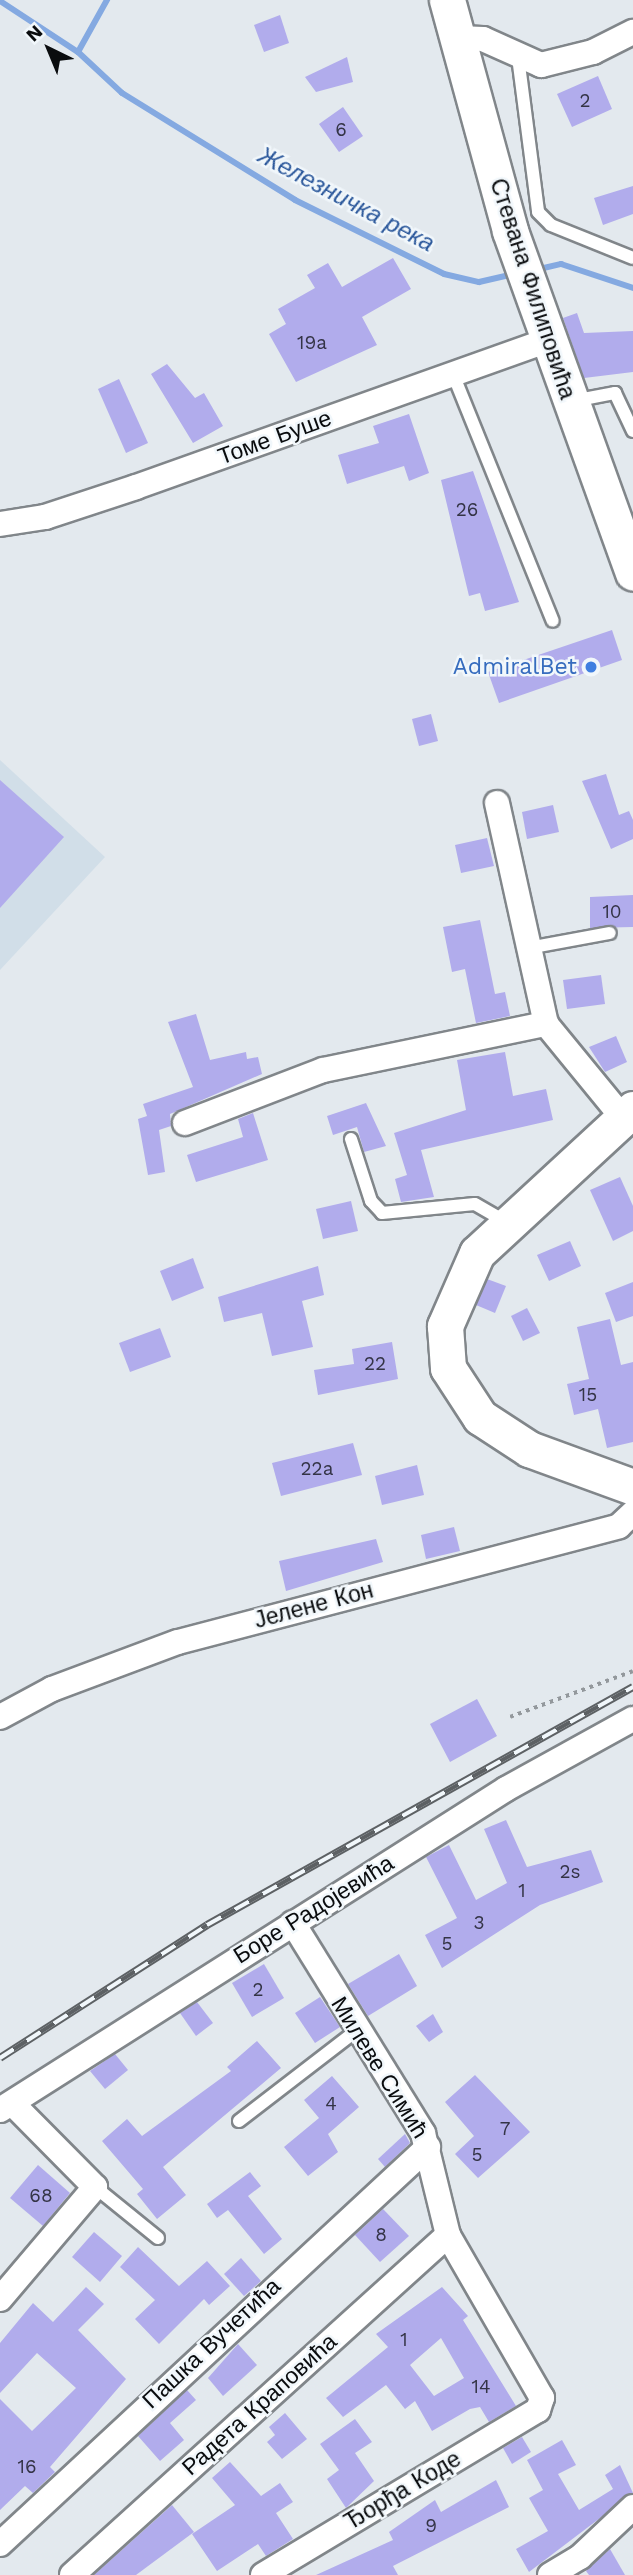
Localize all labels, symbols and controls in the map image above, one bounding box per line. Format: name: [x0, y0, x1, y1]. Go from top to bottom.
north arrow: [14, 14, 84, 84]
text: N: [21, 20, 47, 46]
house number: 2: [579, 90, 591, 112]
house number: 6: [335, 119, 347, 141]
water label: Железничка река: [253, 141, 439, 259]
street label: Стевана Филиповића: [483, 175, 581, 403]
house number: 19a: [297, 332, 327, 354]
street label: Томе Буше: [214, 405, 336, 471]
house number: 26: [456, 499, 478, 521]
place label: AdmiralBet: [453, 653, 577, 681]
marker: AdmiralBet: [583, 659, 599, 675]
house number: 10: [602, 901, 622, 923]
house number: 22: [364, 1353, 386, 1375]
house number: 15: [579, 1384, 597, 1406]
house number: 22a: [301, 1458, 333, 1480]
street label: Јелене Кон: [252, 1577, 376, 1635]
street label: Боре Радојевића: [229, 1850, 399, 1970]
house number: 2s: [559, 1861, 581, 1883]
house number: 1: [518, 1880, 526, 1902]
house number: 3: [473, 1912, 485, 1934]
house number: 5: [441, 1933, 453, 1955]
house number: 2: [252, 1979, 264, 2001]
street label: Милеве Симић: [324, 1992, 434, 2144]
house number: 4: [325, 2093, 337, 2115]
house number: 7: [500, 2118, 510, 2140]
house number: 5: [471, 2144, 483, 2166]
house number: 68: [29, 2185, 53, 2207]
house number: 8: [375, 2224, 387, 2246]
street label: Пашка Вучетића: [137, 2273, 287, 2415]
street label: Радета Краповића: [177, 2328, 343, 2482]
house number: 1: [400, 2329, 408, 2351]
house number: 14: [471, 2376, 491, 2398]
street label: Ђорђа Коде: [340, 2445, 466, 2537]
house number: 16: [18, 2456, 36, 2478]
house number: 9: [425, 2515, 437, 2537]

